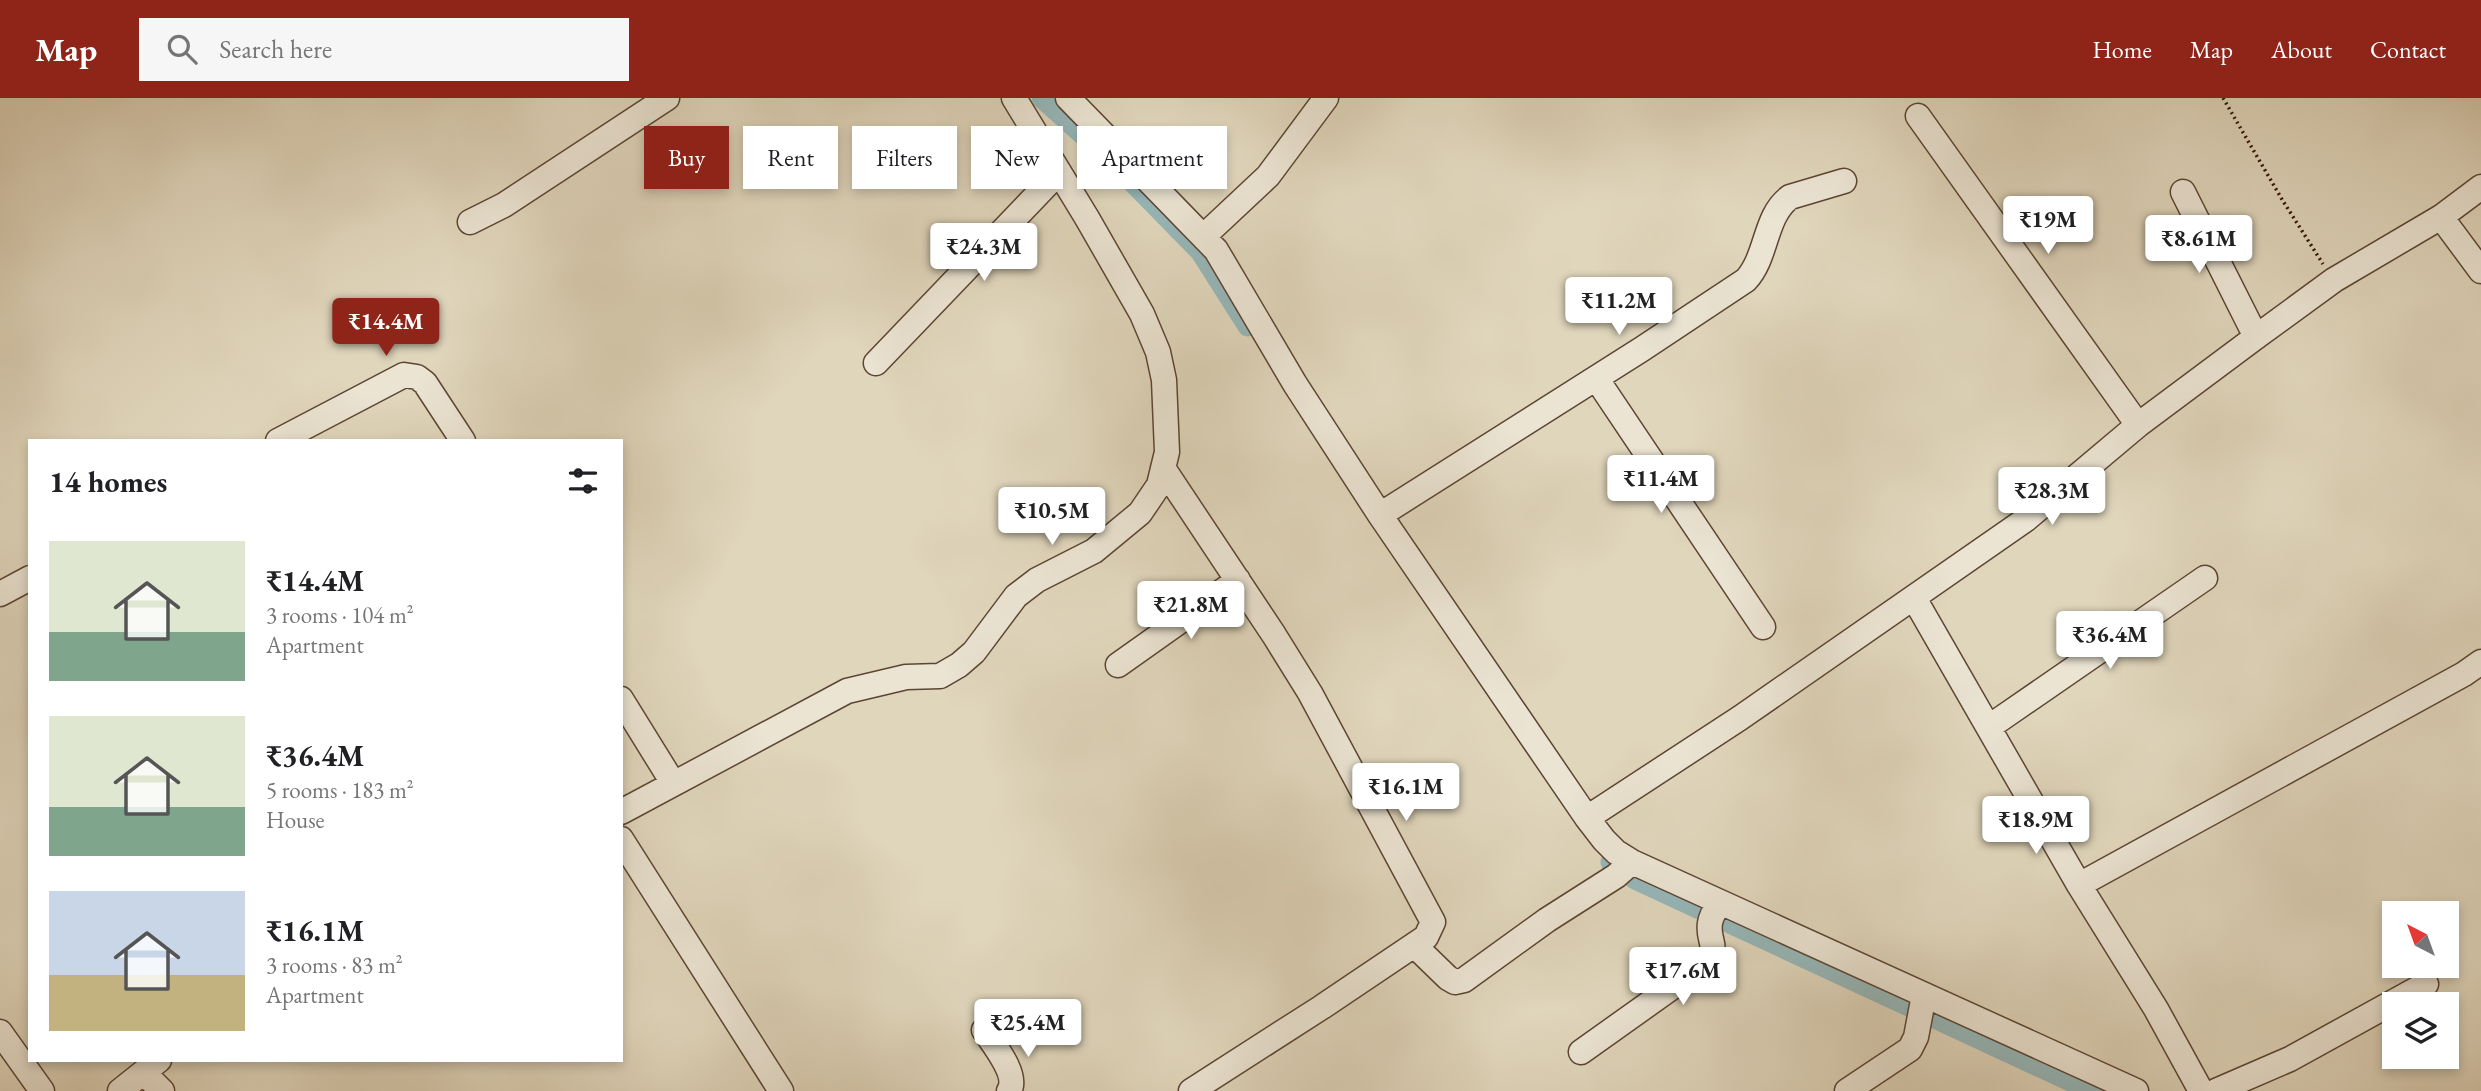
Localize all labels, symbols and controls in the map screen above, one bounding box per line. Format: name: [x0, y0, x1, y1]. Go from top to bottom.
search box: [139, 18, 629, 81]
text: Map: [35, 28, 97, 71]
icon: search: [163, 30, 201, 68]
text: Search here: [219, 32, 332, 66]
text: Home: [2092, 34, 2152, 65]
text: Map: [2190, 34, 2233, 65]
text: About: [2271, 34, 2332, 65]
text: Contact: [2370, 34, 2446, 65]
chip: Buy: [644, 126, 729, 189]
chip: Rent: [743, 126, 838, 189]
chip: Filters: [852, 126, 957, 189]
chip: New: [971, 126, 1063, 189]
chip: Apartment: [1077, 126, 1227, 189]
pin: ₹19M: [2007, 197, 2089, 256]
text: ₹19M: [2019, 204, 2077, 234]
pin: ₹8.61M: [2142, 216, 2256, 275]
pin: ₹24.3M: [927, 223, 1041, 283]
text: ₹8.61M: [2161, 223, 2237, 253]
text: ₹24.3M: [946, 231, 1022, 261]
pin: ₹11.2M: [1562, 278, 1676, 337]
text: ₹11.2M: [1581, 285, 1657, 315]
pin: ₹14.4M: [329, 299, 443, 358]
text: ₹14.4M: [348, 306, 424, 336]
pin: ₹11.4M: [1604, 456, 1718, 515]
text: 14 homes: [49, 462, 167, 501]
icon: filters: [564, 462, 602, 500]
text: ₹11.4M: [1623, 463, 1699, 493]
pin: ₹28.3M: [1995, 468, 2109, 527]
text: ₹28.3M: [2014, 475, 2090, 505]
pin: ₹10.5M: [995, 488, 1109, 547]
text: ₹10.5M: [1014, 495, 1090, 525]
text: ₹14.4M: [266, 561, 364, 600]
icon: home: [105, 569, 189, 653]
pin: ₹21.8M: [1134, 582, 1248, 641]
text: ₹21.8M: [1153, 589, 1229, 619]
text: 3 rooms · 104 m²: [266, 600, 414, 630]
pin: ₹36.4M: [2053, 612, 2167, 671]
text: ₹36.4M: [2072, 619, 2148, 649]
text: Apartment: [266, 630, 364, 660]
text: ₹36.4M: [266, 736, 364, 775]
icon: home: [105, 744, 189, 828]
pin: ₹16.1M: [1349, 764, 1463, 823]
text: ₹16.1M: [1368, 771, 1444, 801]
text: 5 rooms · 183 m²: [266, 775, 414, 805]
pin: ₹18.9M: [1979, 796, 2093, 856]
text: ₹18.9M: [1998, 804, 2074, 834]
text: House: [266, 805, 325, 835]
north arrow: [2382, 901, 2459, 978]
map controls: [2382, 901, 2459, 1069]
text: ₹16.1M: [266, 911, 364, 950]
icon: home: [105, 919, 189, 1003]
pin: ₹17.6M: [1626, 948, 1740, 1007]
text: 3 rooms · 83 m²: [266, 950, 403, 980]
text: ₹17.6M: [1645, 955, 1721, 985]
text: Apartment: [266, 980, 364, 1010]
button: layers: [2382, 992, 2459, 1069]
pin: ₹25.4M: [971, 1000, 1085, 1059]
text: ₹25.4M: [990, 1007, 1066, 1037]

